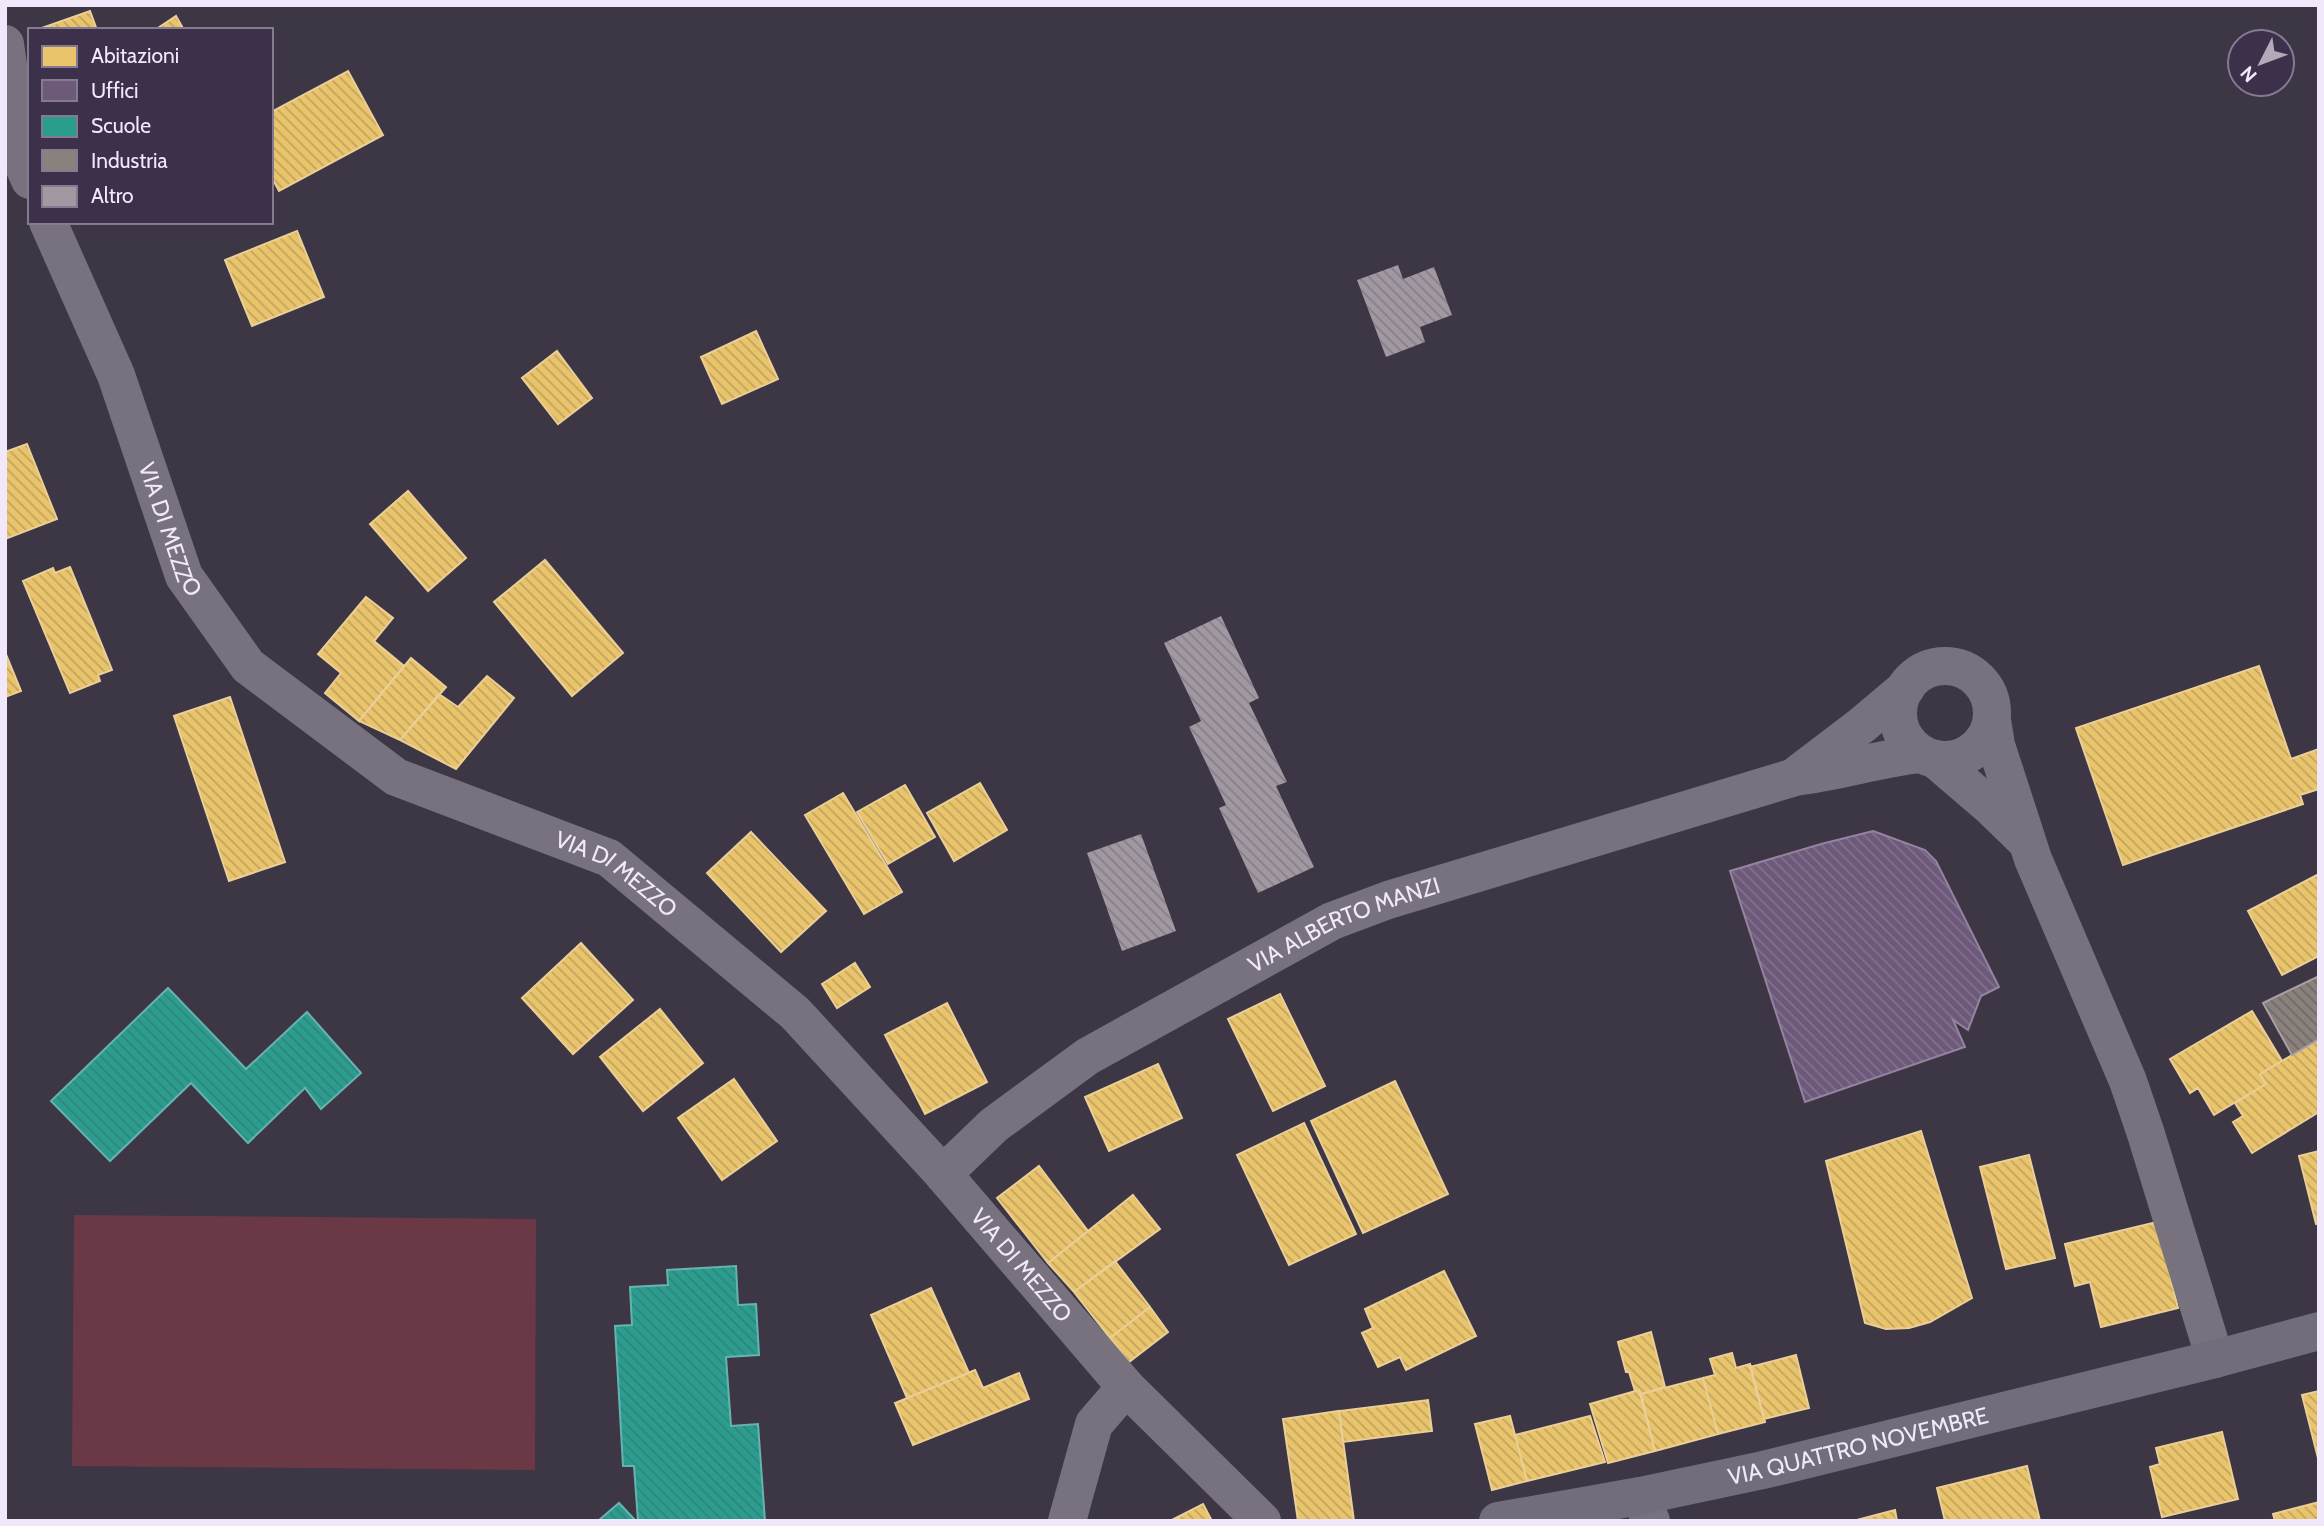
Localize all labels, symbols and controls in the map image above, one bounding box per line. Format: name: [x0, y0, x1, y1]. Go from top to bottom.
legend: [28, 28, 273, 224]
north arrow: [2226, 28, 2296, 98]
text: Abitazioni: [91, 43, 179, 68]
text: N: [2236, 61, 2262, 87]
text: Uffici: [91, 78, 138, 103]
text: Scuole: [91, 113, 151, 138]
text: Industria: [91, 148, 168, 173]
text: Altro: [91, 183, 134, 208]
street label: VIA DI MEZZO: [133, 459, 208, 602]
street label: VIA DI MEZZO: [551, 825, 683, 923]
street label: VIA ALBERTO MANZI: [1243, 871, 1443, 979]
street label: VIA DI MEZZO: [965, 1203, 1078, 1328]
street label: VIA QUATTRO NOVEMBRE: [1726, 1401, 1991, 1491]

